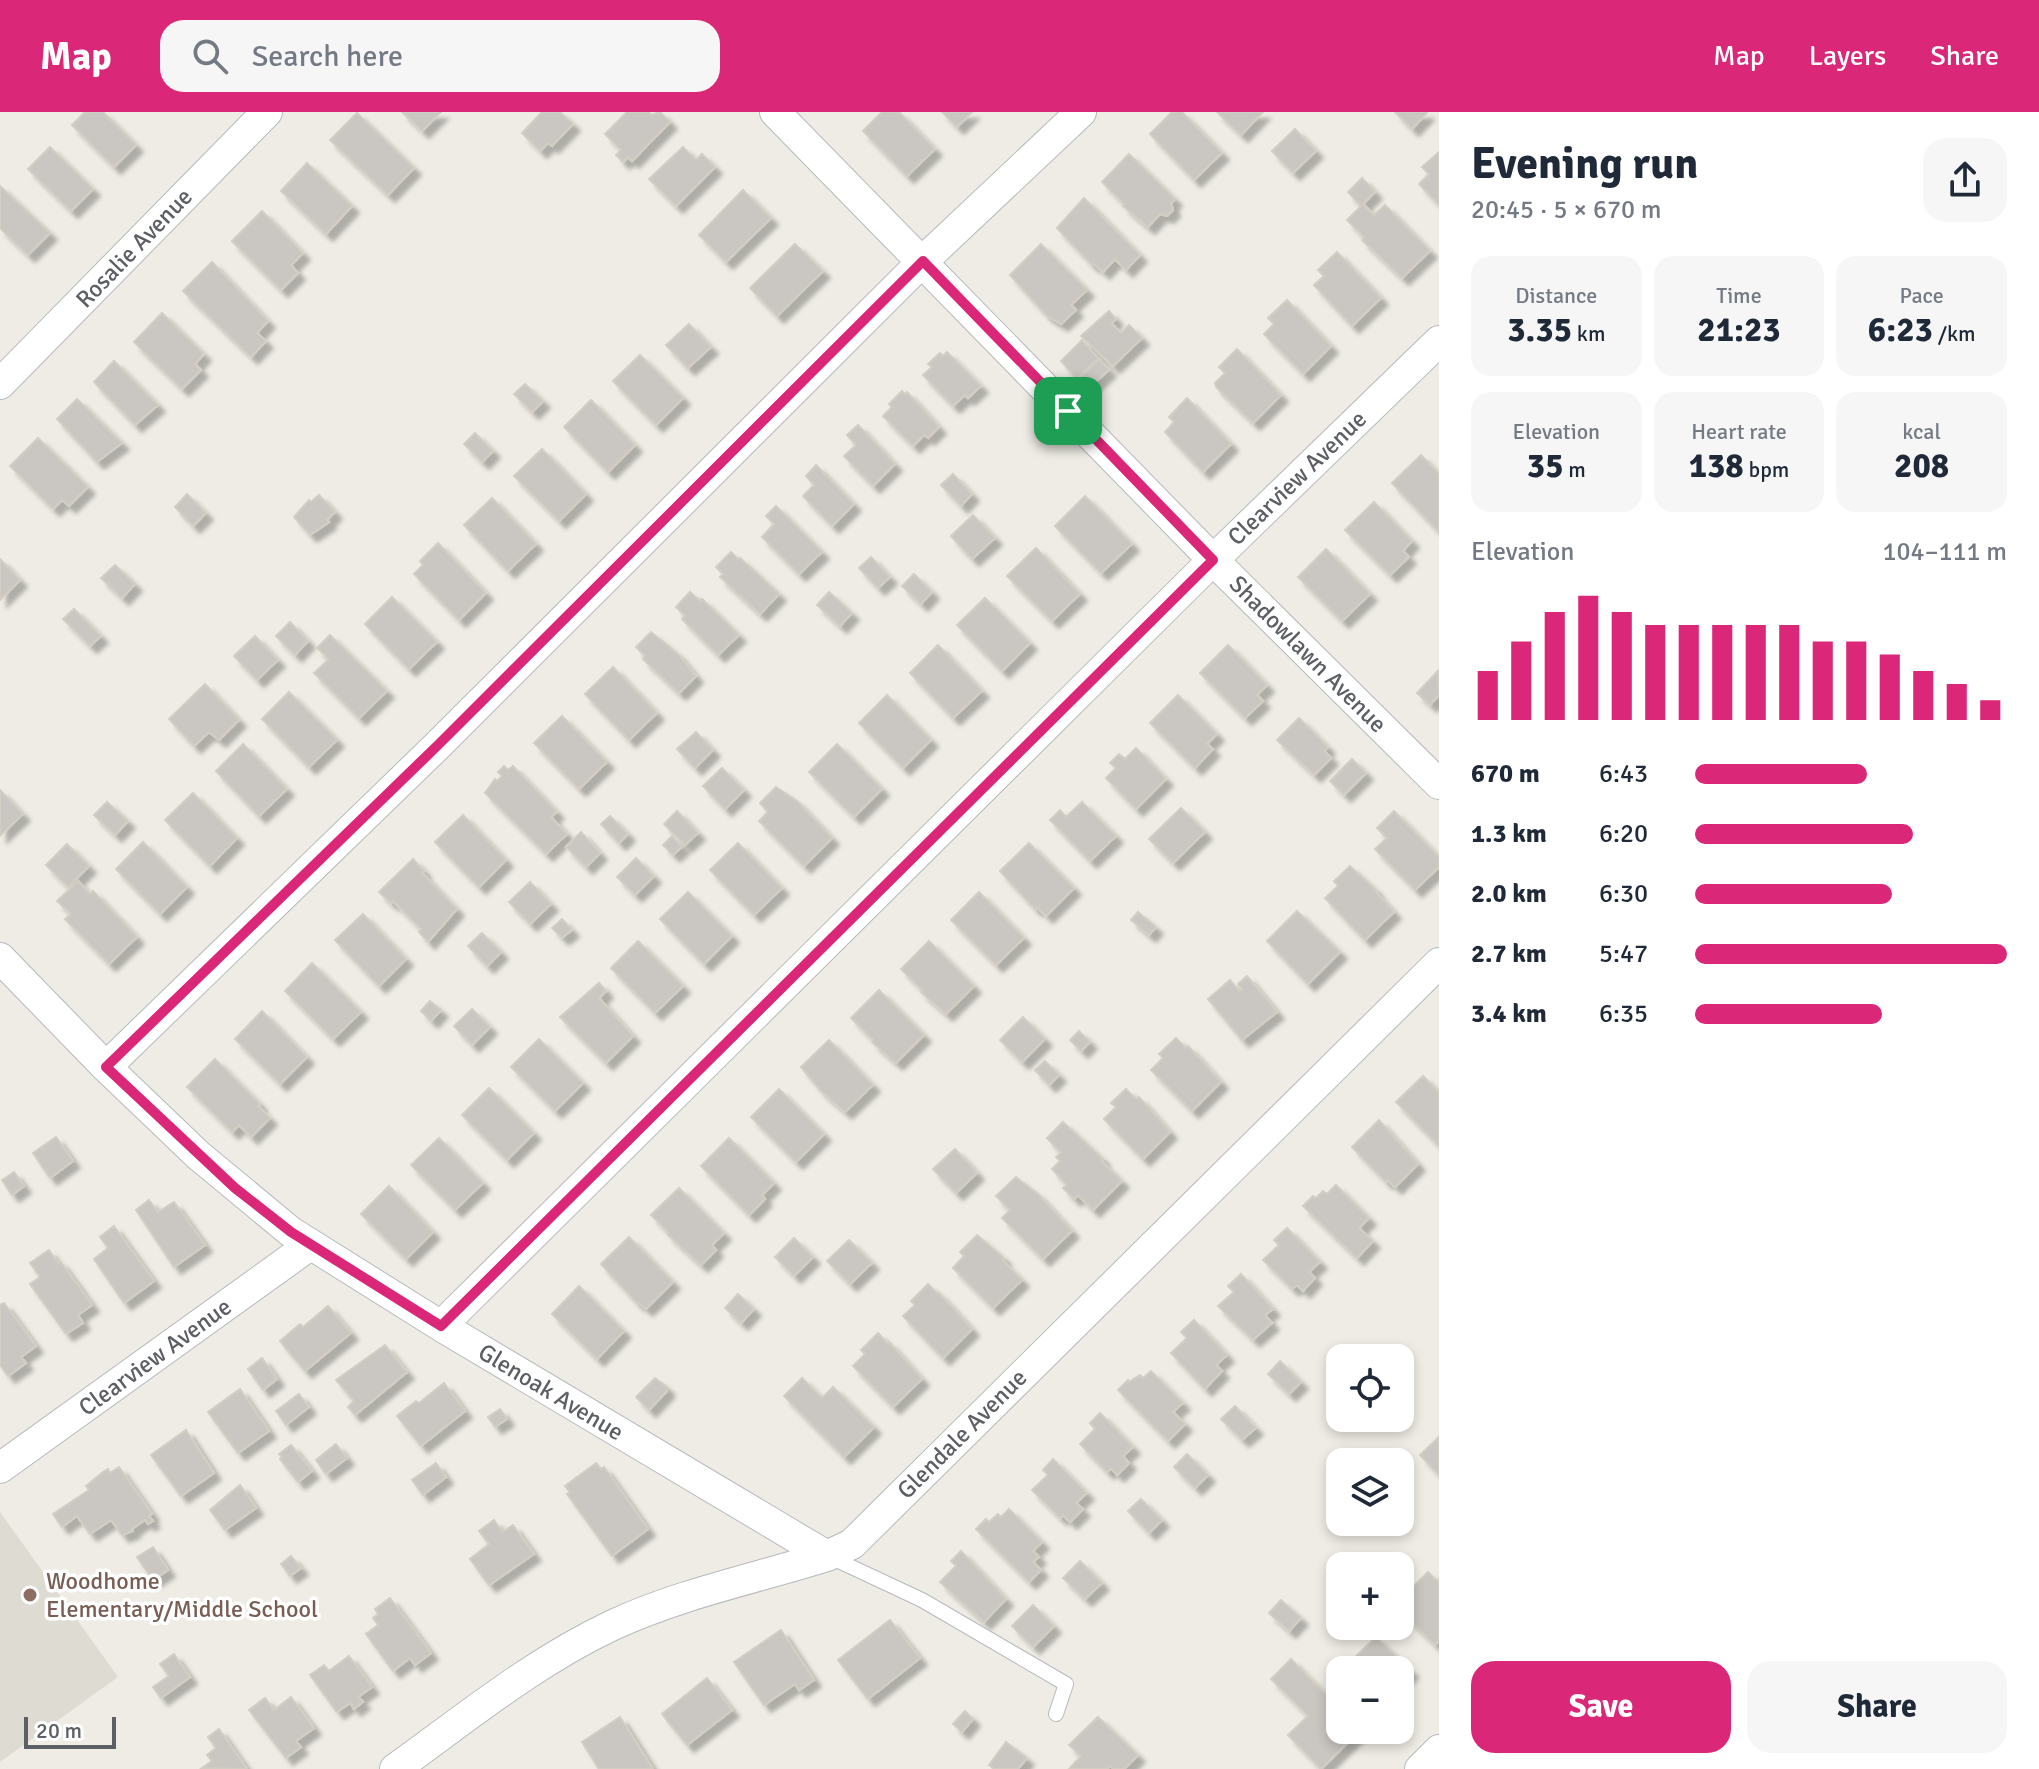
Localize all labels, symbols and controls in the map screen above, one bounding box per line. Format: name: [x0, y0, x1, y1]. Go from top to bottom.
search box: [160, 20, 720, 92]
text: Map: [40, 33, 112, 80]
icon: search: [188, 34, 232, 78]
text: Search here: [252, 38, 403, 75]
text: Map: [1713, 39, 1765, 73]
text: Layers: [1809, 39, 1886, 73]
text: Share: [1930, 39, 1999, 73]
text: Evening run: [1471, 137, 1698, 191]
button: share: [1923, 138, 2007, 222]
street label: Rosalie Avenue: [69, 182, 199, 314]
text: 20:45 · 5 × 670 m: [1471, 194, 1662, 226]
text: Distance: [1515, 282, 1597, 309]
text: Time: [1716, 282, 1762, 309]
text: Pace: [1900, 282, 1944, 309]
text: 3.35: [1507, 309, 1572, 351]
text: 21:23: [1697, 309, 1781, 351]
text: 6:23: [1868, 309, 1933, 351]
text: km: [1572, 320, 1605, 347]
text: /km: [1933, 320, 1976, 347]
pin: [1034, 377, 1102, 445]
icon: arrive: [1046, 389, 1090, 433]
street label: Clearview Avenue: [1221, 404, 1373, 552]
text: Elevation: [1513, 418, 1600, 445]
text: Heart rate: [1691, 418, 1787, 445]
text: kcal: [1902, 418, 1941, 445]
text: 35: [1527, 445, 1564, 487]
text: 138: [1689, 445, 1744, 487]
text: 208: [1894, 445, 1949, 487]
text: m: [1564, 456, 1586, 483]
text: bpm: [1744, 456, 1789, 483]
text: Elevation: [1471, 536, 1575, 568]
text: 104–111 m: [1883, 536, 2007, 568]
street label: Shadowlawn Avenue: [1223, 569, 1393, 739]
text: 670 m: [1471, 758, 1540, 790]
text: 6:43: [1599, 758, 1648, 790]
text: 1.3 km: [1471, 818, 1547, 850]
text: 6:20: [1599, 818, 1648, 850]
text: 2.0 km: [1471, 878, 1547, 910]
text: 6:30: [1599, 878, 1648, 910]
text: 2.7 km: [1471, 938, 1547, 970]
text: 5:47: [1599, 938, 1648, 970]
text: 3.4 km: [1471, 998, 1547, 1030]
text: 6:35: [1599, 998, 1648, 1030]
street label: Clearview Avenue: [73, 1292, 237, 1422]
street label: Glenoak Avenue: [473, 1337, 629, 1447]
map controls: [1326, 1344, 1414, 1744]
button: locate: [1326, 1344, 1414, 1432]
street label: Glendale Avenue: [891, 1363, 1033, 1505]
button: layers: [1326, 1448, 1414, 1536]
button: +: [1326, 1552, 1414, 1640]
place label: Woodhome Elementary/Middle School: [46, 1566, 318, 1624]
marker: Woodhome Elementary/Middle School: [21, 1586, 39, 1604]
button: −: [1326, 1656, 1414, 1744]
button: Save: [1471, 1661, 1731, 1753]
button: Share: [1747, 1661, 2007, 1753]
scale bar: [24, 1713, 116, 1749]
text: 20 m: [36, 1717, 82, 1744]

